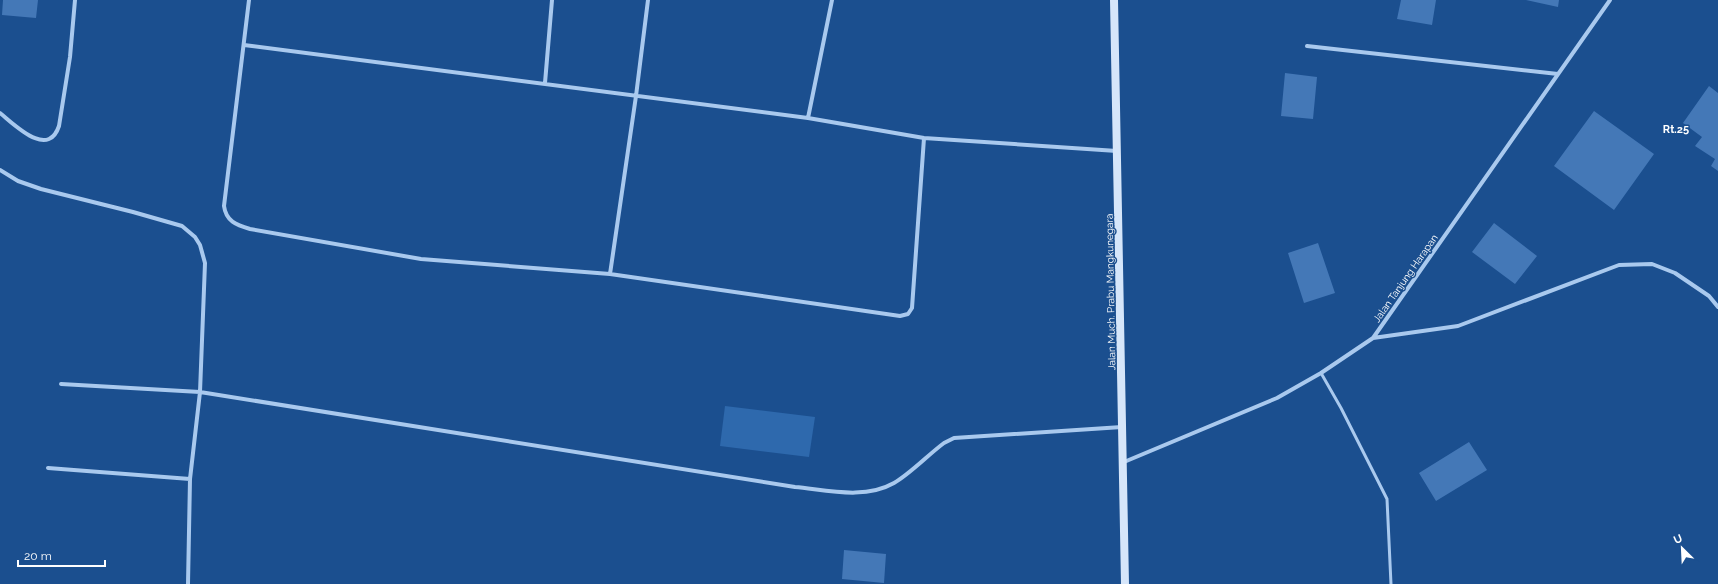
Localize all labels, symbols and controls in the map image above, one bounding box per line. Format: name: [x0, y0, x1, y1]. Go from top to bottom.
district label: Rt.25: [1663, 123, 1689, 136]
street label: Jalan Much. Prabu Mangkunegara: [1104, 214, 1117, 370]
street label: Jalan Tanjung Harapan: [1371, 232, 1440, 324]
north arrow: [1662, 528, 1702, 568]
text: U: [1672, 532, 1685, 547]
scale bar: [18, 542, 105, 568]
text: 20 m: [24, 549, 52, 563]

